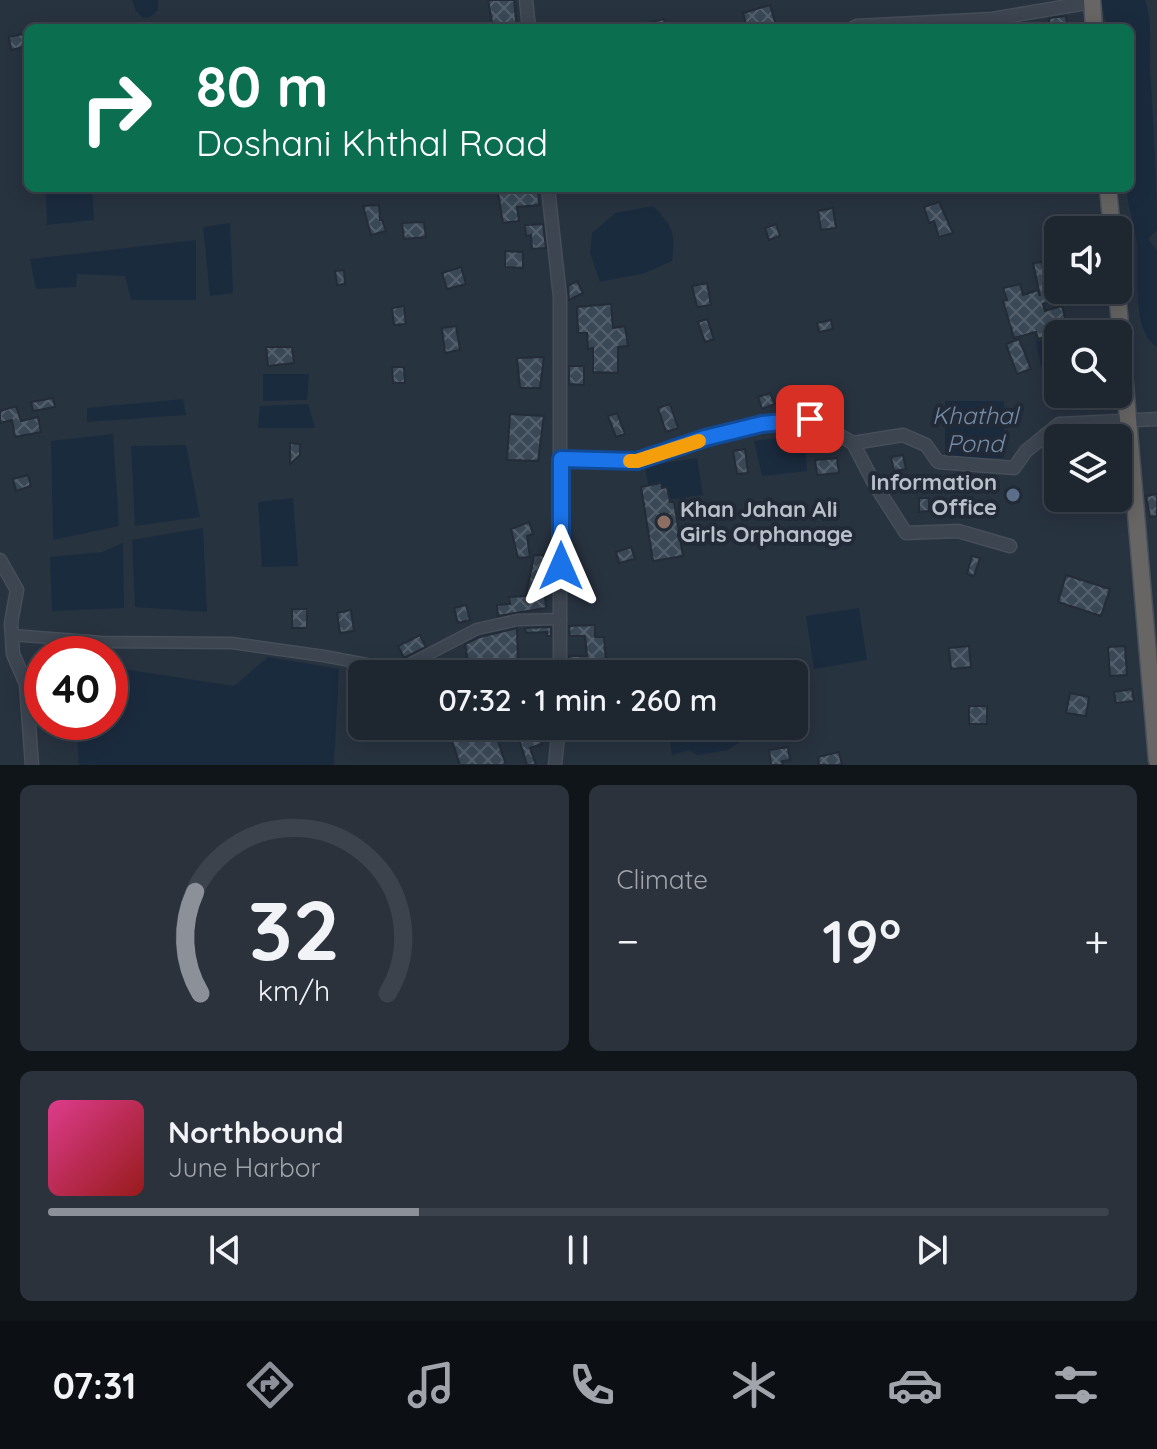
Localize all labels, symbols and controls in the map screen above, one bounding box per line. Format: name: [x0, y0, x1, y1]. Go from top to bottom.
text: 80 m: [196, 51, 328, 121]
icon: right: [64, 56, 168, 160]
text: Doshani Khthal Road: [196, 120, 548, 165]
map controls: [1044, 216, 1132, 512]
button: sound: [1044, 216, 1132, 304]
button: search: [1044, 320, 1132, 408]
pin: [776, 385, 844, 453]
icon: arrive: [788, 397, 832, 441]
water label: Khathal Pond: [932, 400, 1021, 458]
button: layers: [1044, 424, 1132, 512]
place label: Information Office: [870, 468, 997, 521]
marker: Information Office: [1004, 486, 1022, 504]
place label: Khan Jahan Ali Girls Orphanage: [680, 495, 853, 548]
marker: Khan Jahan Ali Girls Orphanage: [655, 513, 673, 531]
position arrow: [519, 524, 603, 608]
speed limit sign: 40: [24, 636, 128, 740]
text: 07:32 · 1 min · 260 m: [439, 681, 717, 719]
text: Climate: [617, 863, 708, 896]
text: 32: [248, 877, 340, 981]
text: 19°: [822, 903, 901, 978]
text: −: [617, 913, 639, 968]
text: +: [1084, 913, 1109, 968]
text: km/h: [258, 972, 331, 1008]
text: Northbound: [168, 1113, 344, 1151]
text: June Harbor: [168, 1151, 320, 1184]
icon: previous: [203, 1228, 247, 1272]
icon: pause: [556, 1228, 600, 1272]
icon: next: [910, 1228, 954, 1272]
icon: directions: [242, 1357, 298, 1413]
icon: music: [403, 1357, 459, 1413]
icon: phone: [564, 1357, 620, 1413]
icon: climate: [726, 1357, 782, 1413]
icon: car: [887, 1357, 943, 1413]
icon: filters: [1048, 1357, 1104, 1413]
text: 07:31: [53, 1363, 136, 1408]

